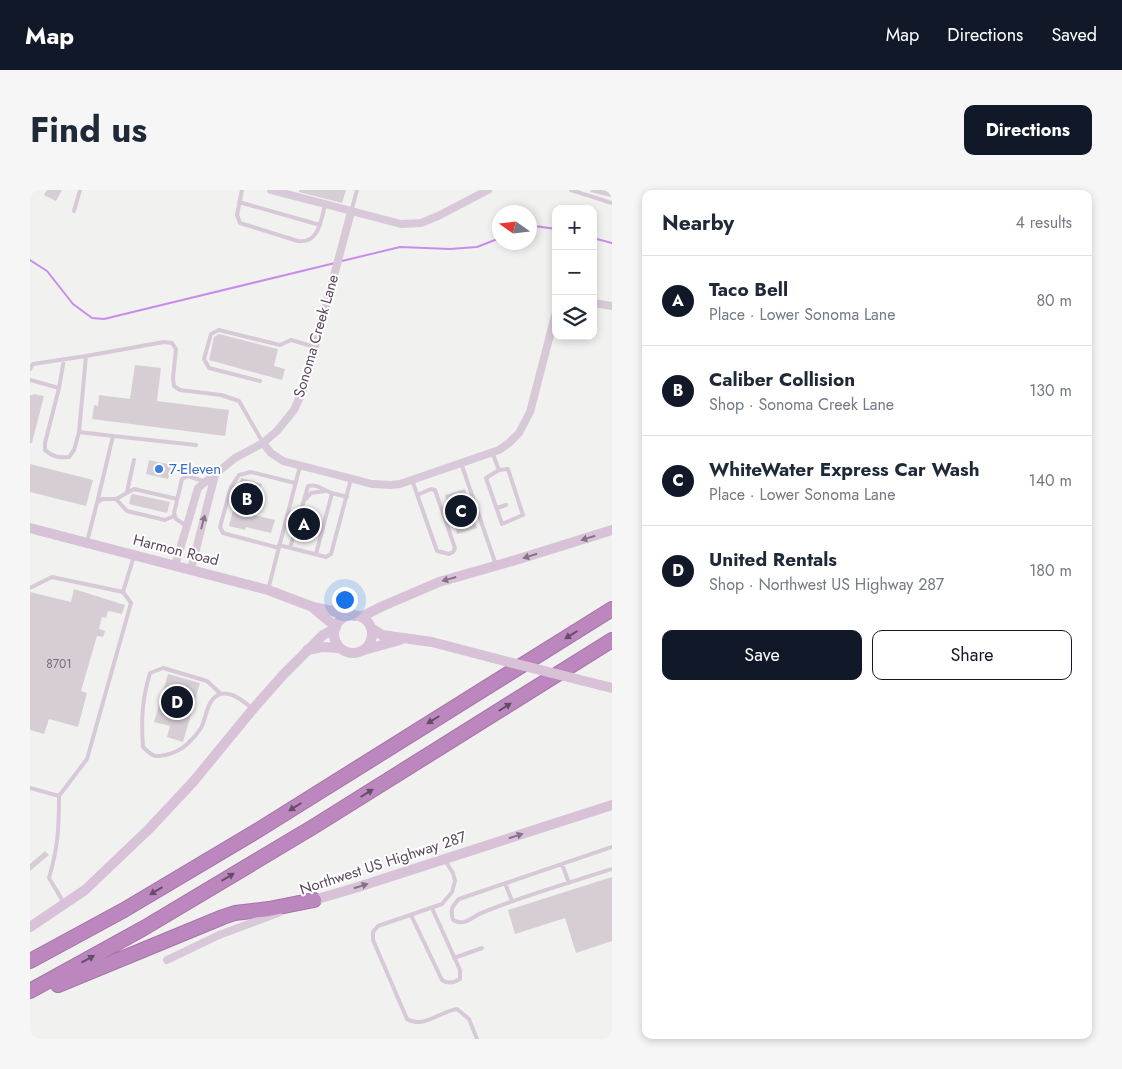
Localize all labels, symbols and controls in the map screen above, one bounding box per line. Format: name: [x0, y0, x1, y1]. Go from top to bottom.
text: Map: [25, 18, 74, 53]
text: Map: [886, 22, 919, 48]
text: Directions: [947, 22, 1023, 48]
text: Saved: [1051, 22, 1097, 48]
text: Find us: [30, 105, 147, 155]
button: Directions: [964, 105, 1092, 155]
north arrow: [492, 205, 537, 250]
map controls: [552, 205, 597, 340]
button: +: [552, 205, 597, 250]
text: Nearby: [662, 208, 734, 238]
text: 4 results: [1016, 211, 1072, 234]
button: −: [552, 250, 597, 295]
street label: Sonoma Creek Lane: [288, 272, 344, 400]
text: Taco Bell: [709, 276, 788, 303]
text: A: [672, 289, 684, 312]
text: 80 m: [1036, 289, 1072, 312]
button: layers: [552, 295, 597, 340]
text: Place · Lower Sonoma Lane: [709, 303, 895, 326]
text: Caliber Collision: [709, 366, 855, 393]
text: B: [673, 379, 683, 402]
text: 130 m: [1029, 379, 1072, 402]
text: Shop · Sonoma Creek Lane: [709, 393, 894, 416]
text: WhiteWater Express Car Wash: [709, 456, 980, 483]
place label: 7-Eleven: [169, 458, 221, 480]
marker: 7-Eleven: [153, 463, 165, 475]
text: C: [672, 469, 684, 492]
text: 140 m: [1029, 469, 1072, 492]
pin: B: [231, 480, 263, 518]
text: Place · Lower Sonoma Lane: [709, 483, 895, 506]
pin: C: [445, 492, 477, 530]
pin: A: [288, 505, 320, 543]
one-way arrow: [200, 515, 208, 530]
street label: Harmon Road: [131, 529, 221, 571]
one-way arrow: [580, 535, 595, 543]
text: United Rentals: [709, 546, 837, 573]
one-way arrow: [522, 552, 537, 560]
text: D: [672, 559, 684, 582]
text: 180 m: [1029, 559, 1072, 582]
text: Shop · Northwest US Highway 287: [709, 573, 944, 596]
one-way arrow: [442, 575, 457, 583]
your location: [332, 587, 358, 613]
one-way arrow: [564, 630, 577, 639]
button: Save: [662, 630, 862, 680]
button: Share: [872, 630, 1072, 680]
house number: 8701: [46, 655, 72, 673]
pin: D: [161, 683, 193, 721]
one-way arrow: [498, 702, 511, 711]
one-way arrow: [426, 716, 439, 725]
one-way arrow: [361, 788, 374, 797]
one-way arrow: [288, 802, 302, 811]
street label: Northwest US Highway 287: [297, 826, 469, 900]
one-way arrow: [508, 832, 523, 840]
one-way arrow: [222, 873, 235, 882]
one-way arrow: [354, 882, 369, 890]
one-way arrow: [150, 887, 163, 896]
one-way arrow: [81, 955, 95, 963]

